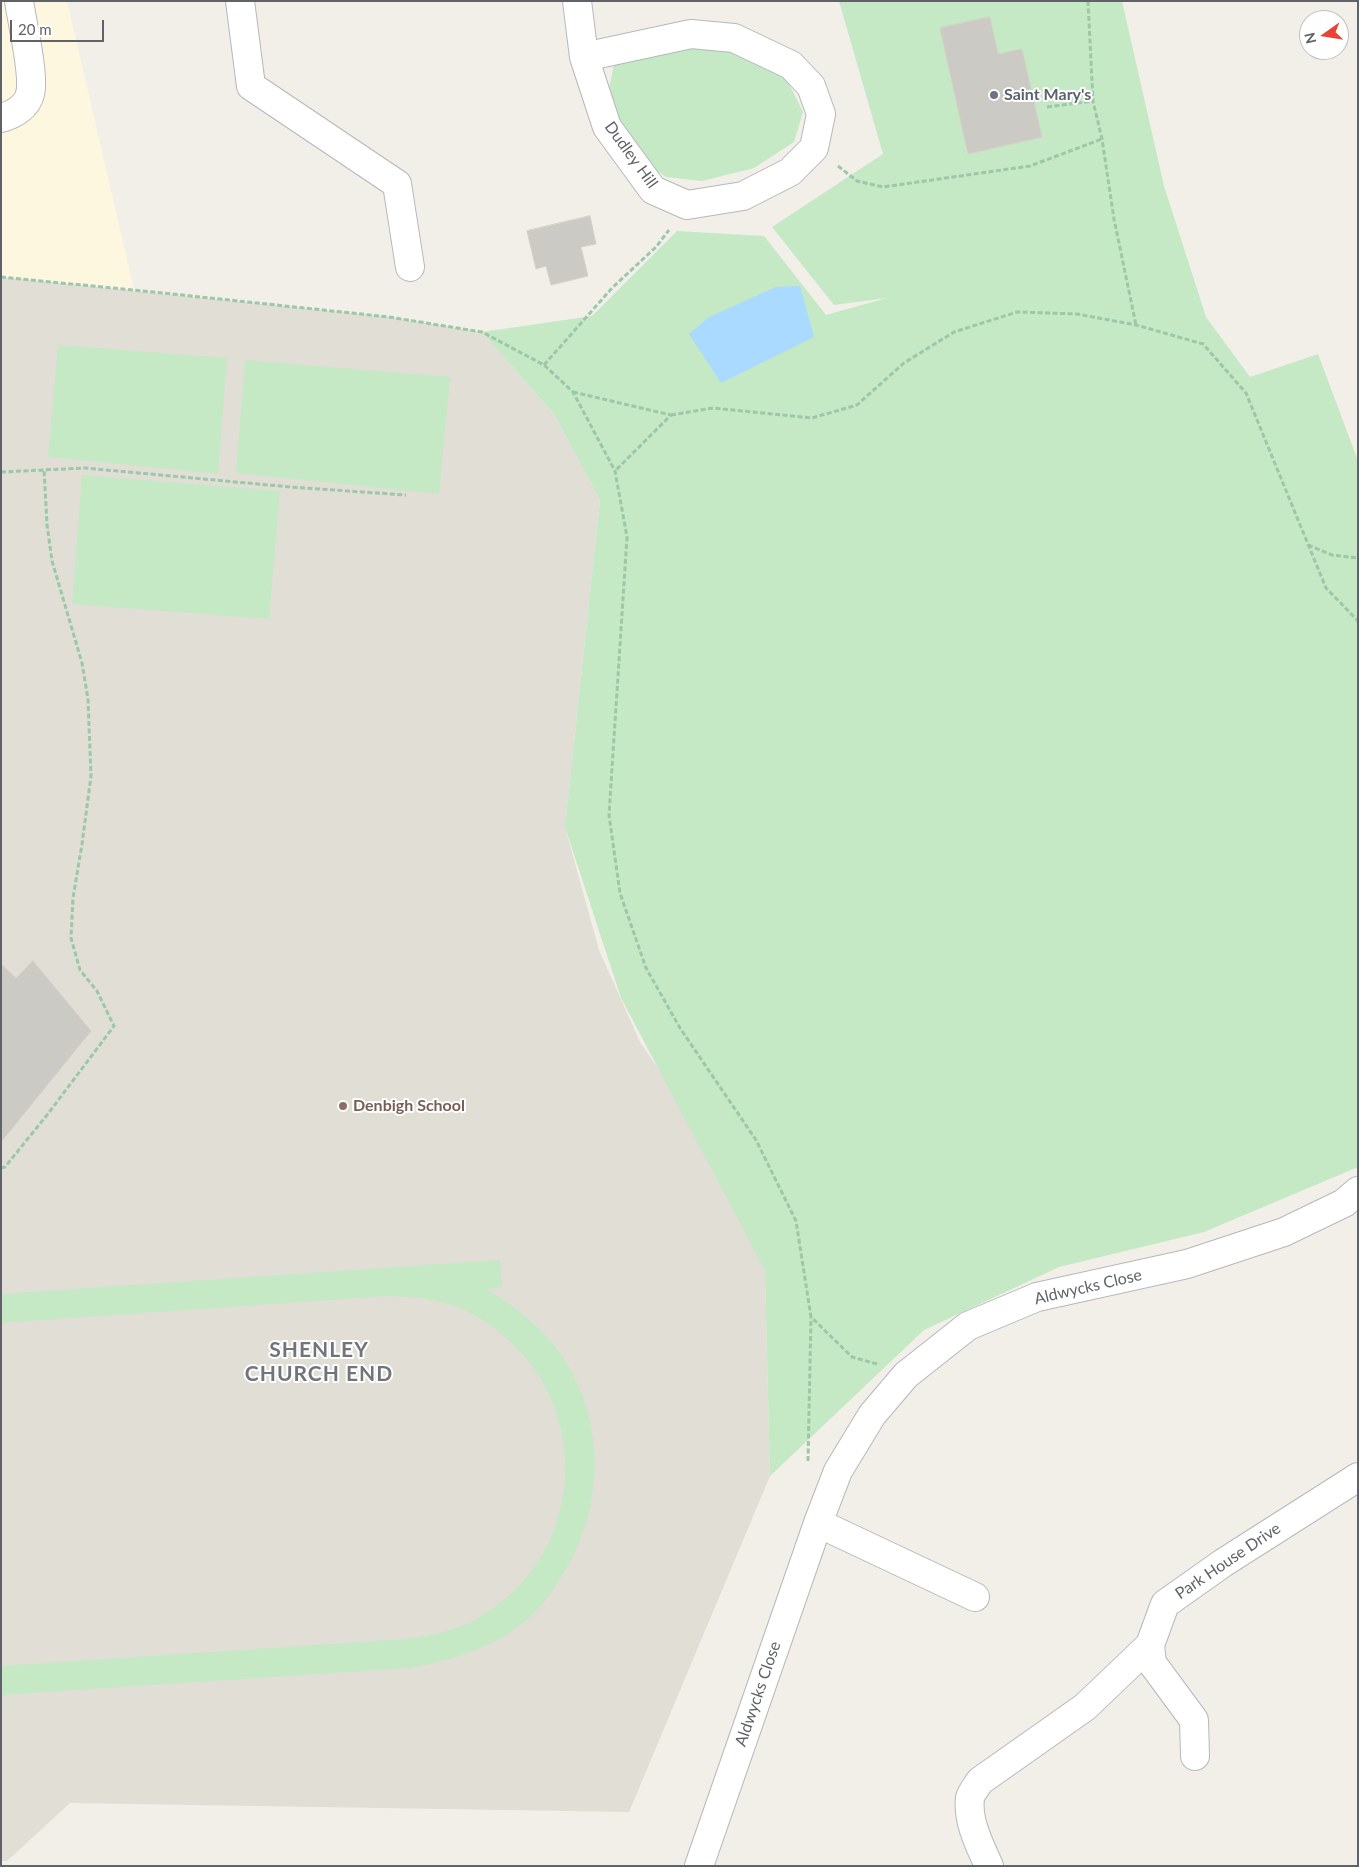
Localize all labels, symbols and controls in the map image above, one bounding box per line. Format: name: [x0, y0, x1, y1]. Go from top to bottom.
scale bar: [12, 10, 106, 42]
north arrow: [1299, 10, 1349, 60]
text: 20 m: [18, 20, 52, 38]
text: N: [1300, 31, 1319, 45]
place label: Saint Mary's: [1004, 85, 1091, 105]
marker: Saint Mary's: [988, 89, 1000, 101]
street label: Dudley Hill: [600, 118, 662, 192]
place label: Denbigh School: [353, 1096, 465, 1116]
marker: Denbigh School: [337, 1100, 349, 1112]
street label: Aldwycks Close: [1032, 1265, 1144, 1309]
district label: SHENLEY CHURCH END: [244, 1337, 394, 1387]
street label: Park House Drive: [1172, 1519, 1284, 1603]
street label: Aldwycks Close: [731, 1639, 785, 1749]

